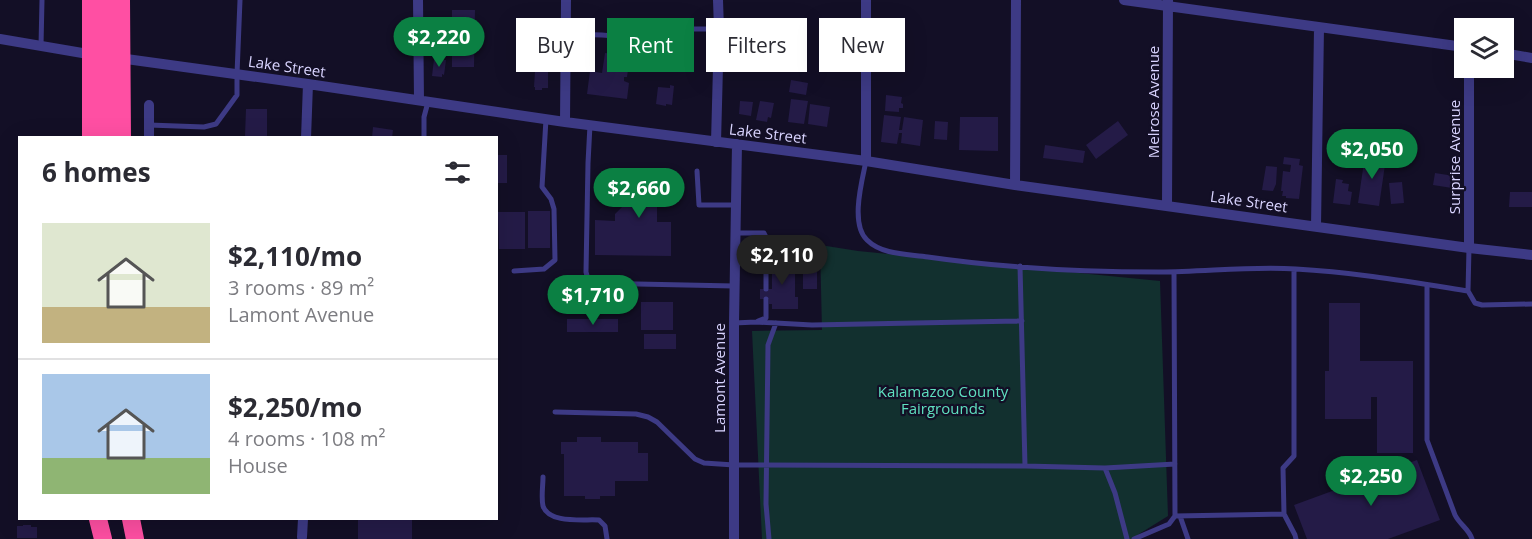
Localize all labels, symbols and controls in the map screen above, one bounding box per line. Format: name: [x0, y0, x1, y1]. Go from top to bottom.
pin: $2,220: [390, 17, 488, 68]
chip: Buy: [516, 18, 595, 72]
chip: Rent: [607, 18, 694, 72]
chip: Filters: [706, 18, 807, 72]
chip: New: [819, 18, 905, 72]
map controls: [1454, 18, 1514, 78]
button: layers: [1454, 18, 1514, 78]
text: $2,220: [408, 23, 470, 50]
street label: Melrose Avenue: [1143, 46, 1163, 158]
street label: Lake Street: [247, 51, 327, 81]
street label: Surprise Avenue: [1444, 100, 1464, 214]
street label: Lake Street: [728, 118, 808, 148]
pin: $2,050: [1323, 129, 1421, 180]
text: $2,050: [1341, 135, 1403, 162]
text: 6 homes: [42, 154, 151, 190]
icon: filters: [441, 156, 474, 189]
pin: $2,660: [590, 168, 688, 219]
text: $2,660: [608, 174, 670, 201]
street label: Lake Street: [1209, 186, 1289, 216]
pin: $2,110: [733, 235, 831, 286]
text: $2,110/mo: [228, 238, 362, 274]
text: $2,110: [751, 241, 813, 268]
icon: home: [90, 247, 162, 319]
text: 3 rooms · 89 m²: [228, 274, 374, 301]
pin: $1,710: [544, 275, 642, 326]
text: $1,710: [562, 281, 624, 308]
text: Lamont Avenue: [228, 301, 374, 328]
street label: Lamont Avenue: [709, 323, 729, 433]
park label: Kalamazoo County Fairgrounds: [878, 381, 1009, 418]
text: $2,250/mo: [228, 389, 362, 425]
icon: home: [90, 398, 162, 470]
text: 4 rooms · 108 m²: [228, 425, 386, 452]
text: House: [228, 452, 288, 479]
pin: $2,250: [1322, 456, 1420, 507]
text: $2,250: [1340, 462, 1402, 489]

